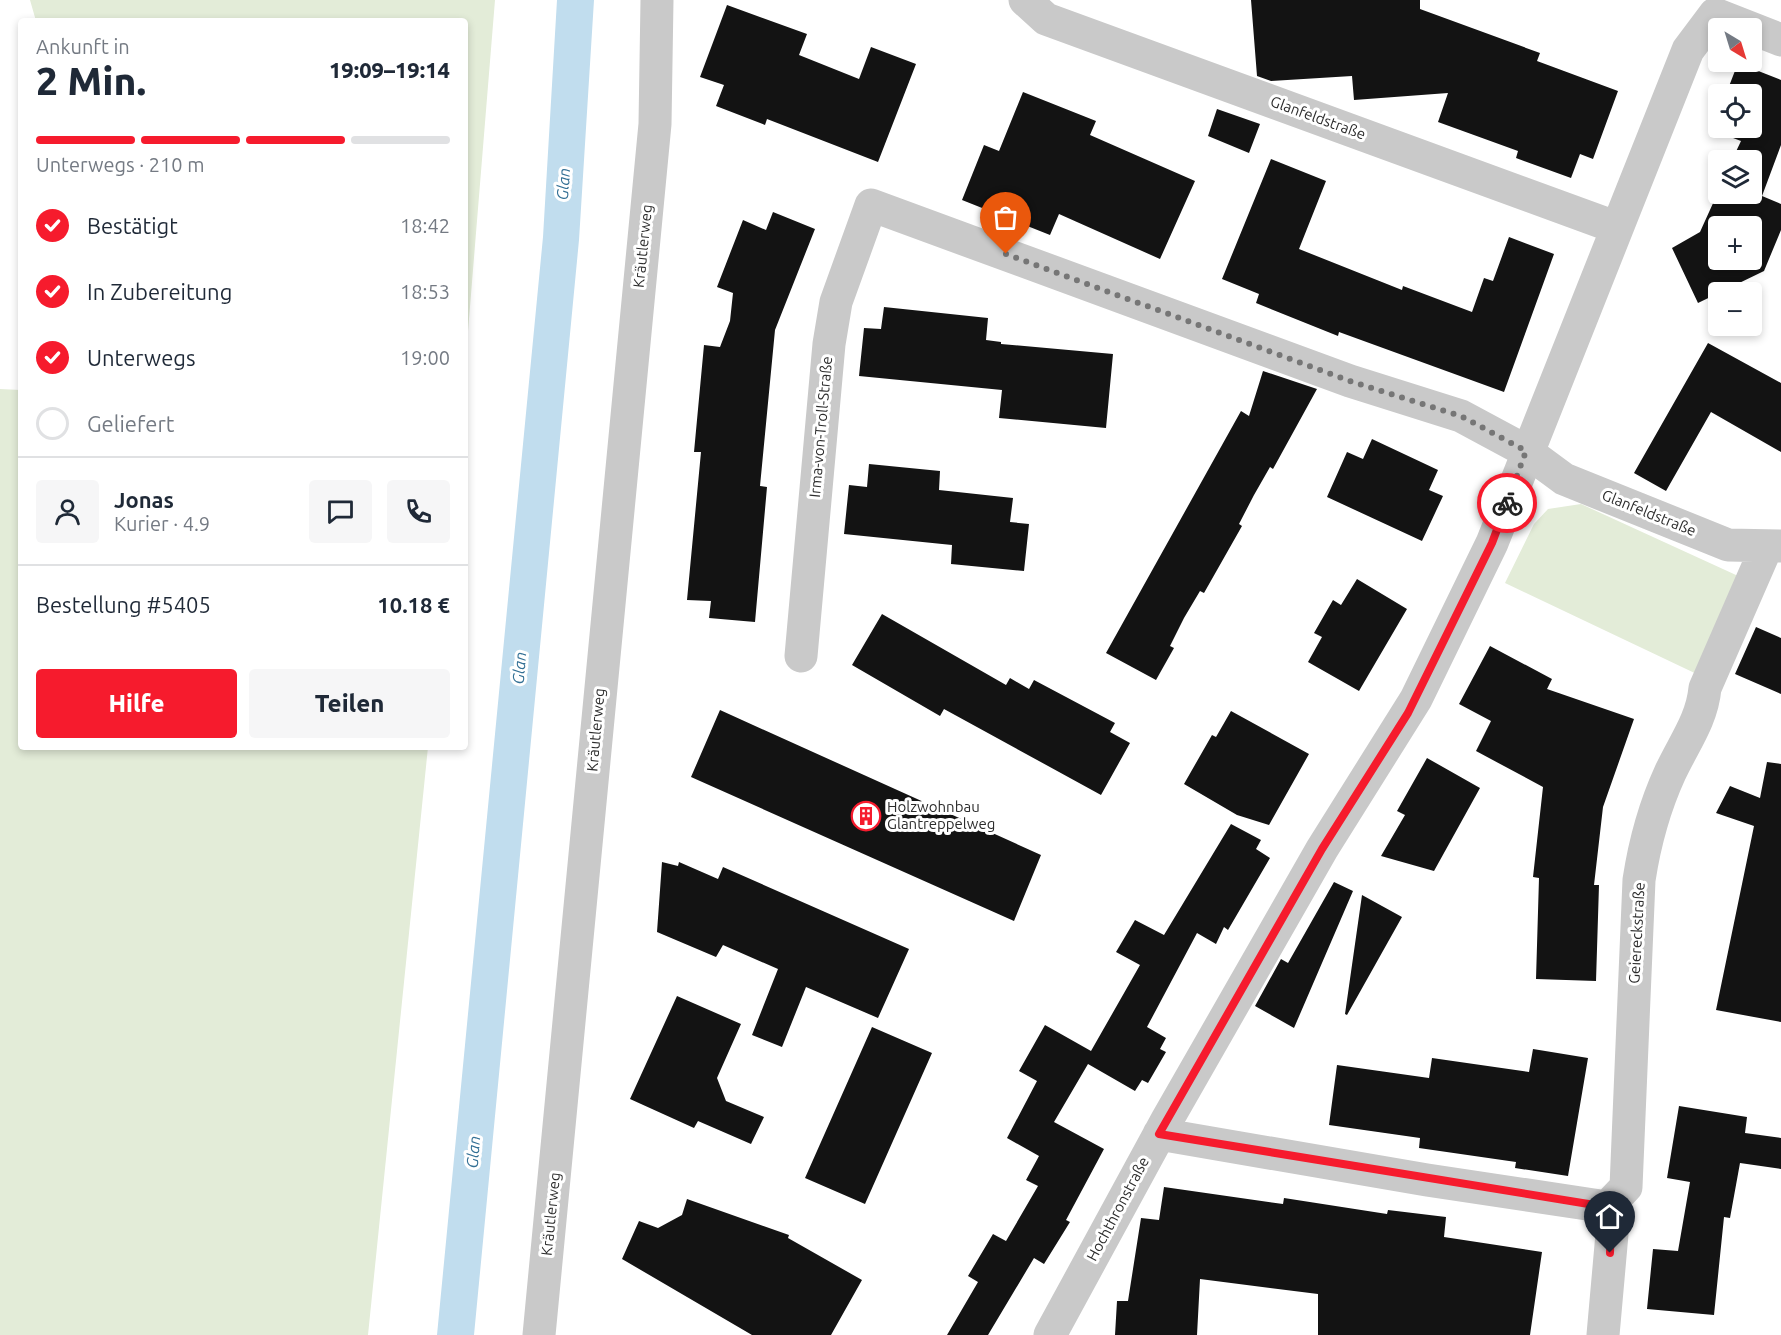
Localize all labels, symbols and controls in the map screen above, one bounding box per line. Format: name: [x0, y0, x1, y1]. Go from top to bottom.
north arrow: [1708, 18, 1762, 72]
map controls: [1708, 18, 1762, 336]
text: Ankunft in: [36, 35, 130, 58]
text: 19:09–19:14: [329, 57, 450, 82]
text: 2 Min.: [36, 59, 146, 102]
button: locate: [1708, 84, 1762, 138]
street label: Glanfeldstraße: [1268, 92, 1368, 143]
button: layers: [1708, 150, 1762, 204]
text: Unterwegs · 210 m: [36, 153, 204, 176]
water label: Glan: [553, 167, 573, 201]
pin: [980, 192, 1031, 254]
icon: bag: [989, 201, 1022, 234]
street label: Kräutlerweg: [630, 203, 655, 288]
icon: check: [36, 209, 69, 242]
text: Bestätigt: [87, 213, 178, 238]
text: 18:42: [400, 214, 450, 237]
button: +: [1708, 216, 1762, 270]
icon: check: [36, 275, 69, 308]
text: In Zubereitung: [87, 279, 232, 304]
text: 18:53: [400, 280, 450, 303]
button: −: [1708, 282, 1762, 336]
icon: check: [36, 341, 69, 374]
text: Unterwegs: [87, 345, 196, 370]
text: 19:00: [400, 346, 450, 369]
street label: Irma-von-Troll-Straße: [806, 356, 835, 498]
text: Geliefert: [87, 411, 174, 436]
courier: [1477, 473, 1537, 533]
button: person: [36, 480, 99, 543]
button: chat: [309, 480, 372, 543]
button: phone: [387, 480, 450, 543]
street label: Glanfeldstraße: [1600, 486, 1699, 539]
text: Jonas: [114, 487, 174, 512]
icon: bike: [1491, 487, 1524, 520]
text: Kurier · 4.9: [114, 512, 210, 535]
text: Bestellung #5405: [36, 592, 211, 617]
text: 10.18 €: [377, 592, 450, 617]
water label: Glan: [509, 651, 529, 685]
button: Hilfe: [36, 669, 237, 738]
button: Teilen: [249, 669, 450, 738]
street label: Kräutlerweg: [583, 688, 608, 772]
place label: Holzwohnbau Glantreppelweg: [887, 798, 995, 832]
building icon: Holzwohnbau Glantreppelweg: [850, 800, 882, 832]
street label: Geiereckstraße: [1625, 882, 1648, 984]
water label: Glan: [463, 1135, 483, 1169]
street label: Hochthronstraße: [1083, 1154, 1152, 1264]
street label: Kräutlerweg: [538, 1171, 563, 1256]
pin: [1584, 1191, 1635, 1253]
icon: home: [1593, 1200, 1626, 1233]

